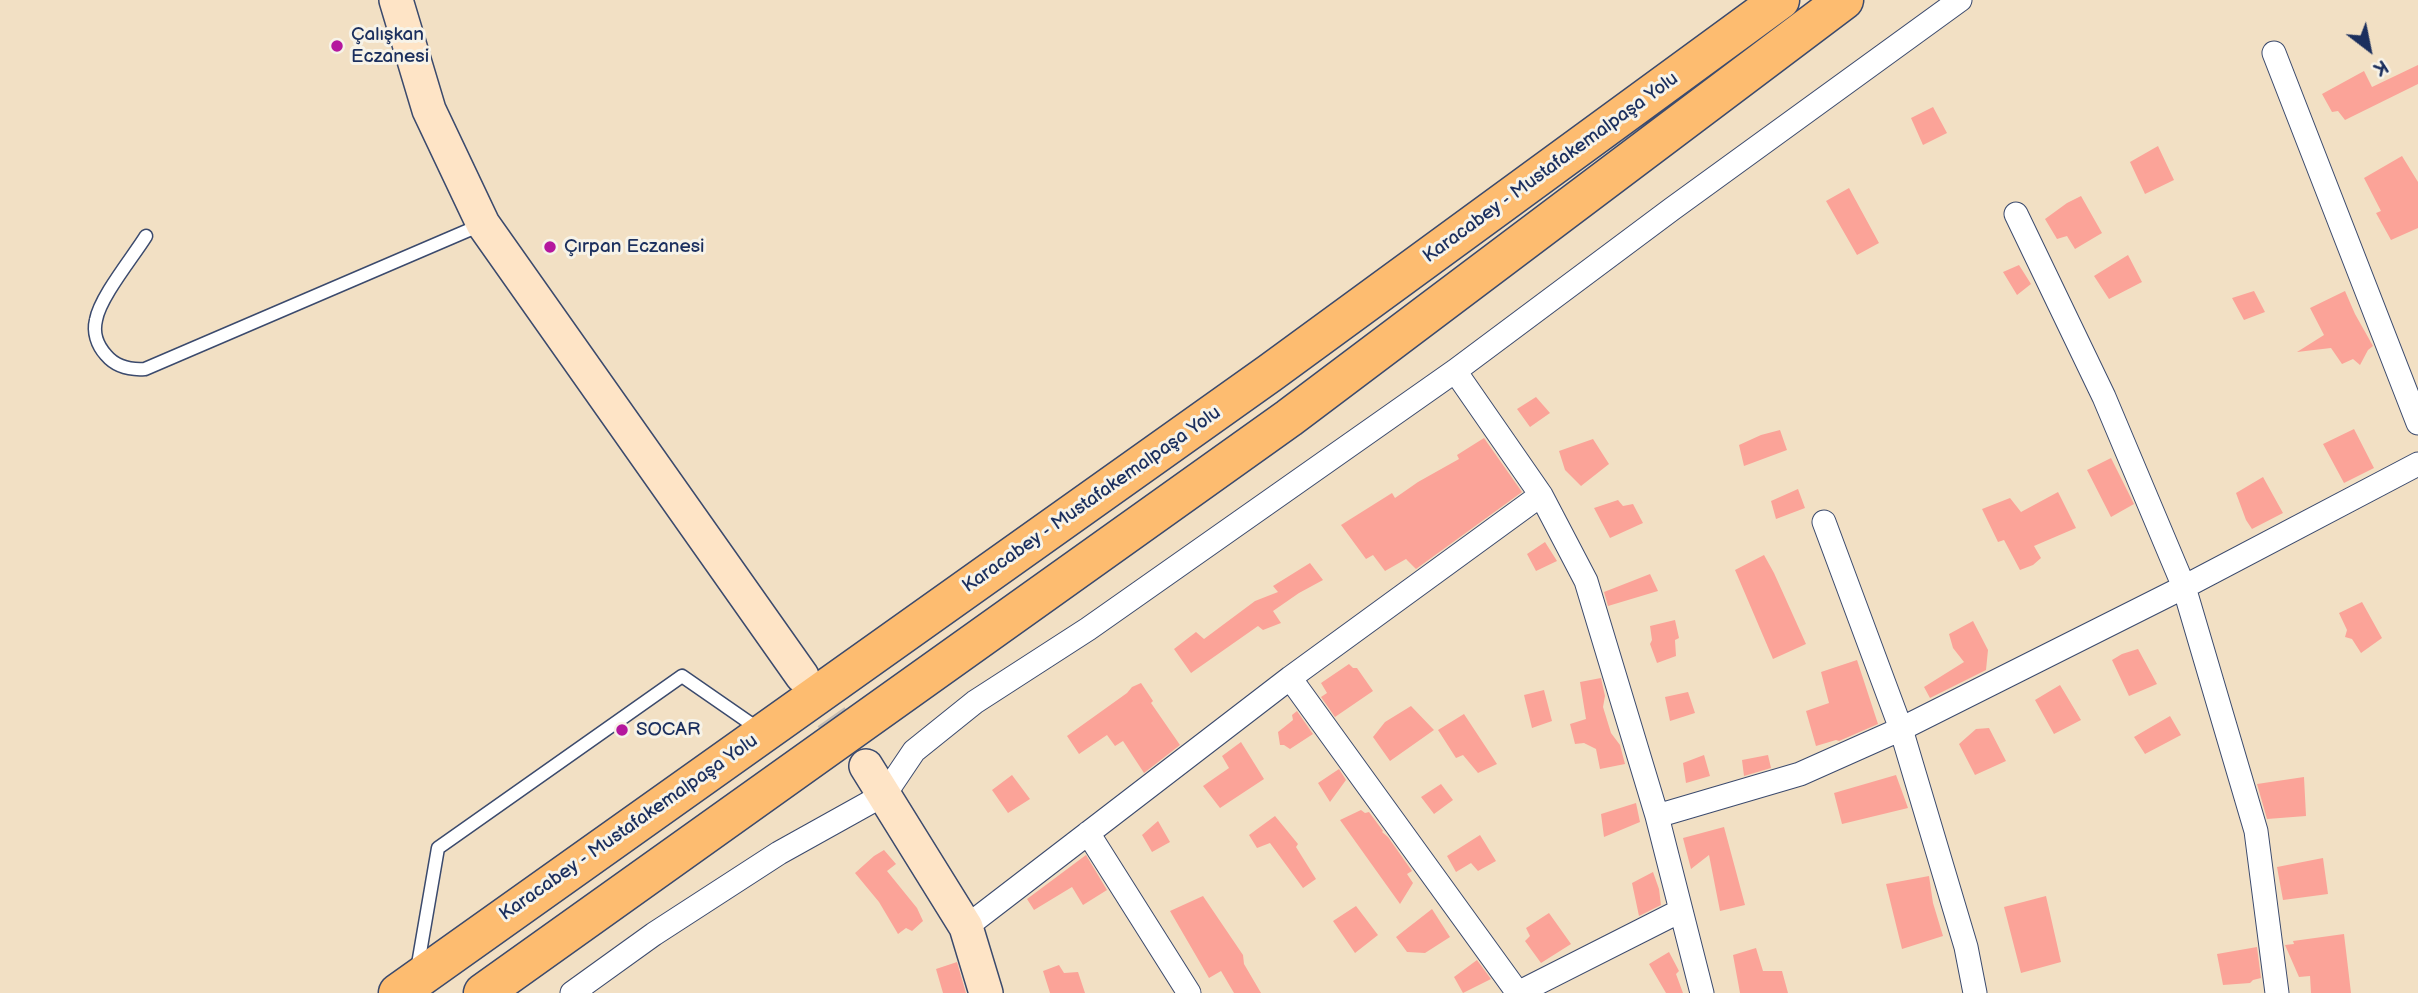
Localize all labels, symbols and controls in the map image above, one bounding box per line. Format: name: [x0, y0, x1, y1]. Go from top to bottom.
north arrow: [2334, 14, 2404, 84]
place label: Çalışkan Eczanesi: [351, 24, 429, 68]
marker: Çalışkan Eczanesi: [329, 38, 345, 54]
text: K: [2369, 54, 2392, 80]
street label: Karacabey - Mustafakemalpaşa Yolu: [1419, 68, 1683, 268]
place label: Çırpan Eczanesi: [564, 236, 705, 258]
marker: Çırpan Eczanesi: [542, 239, 558, 255]
street label: Karacabey - Mustafakemalpaşa Yolu: [959, 402, 1225, 598]
place label: SOCAR: [636, 719, 700, 741]
marker: SOCAR: [614, 722, 630, 738]
street label: Karacabey - Mustafakemalpaşa Yolu: [496, 730, 762, 926]

